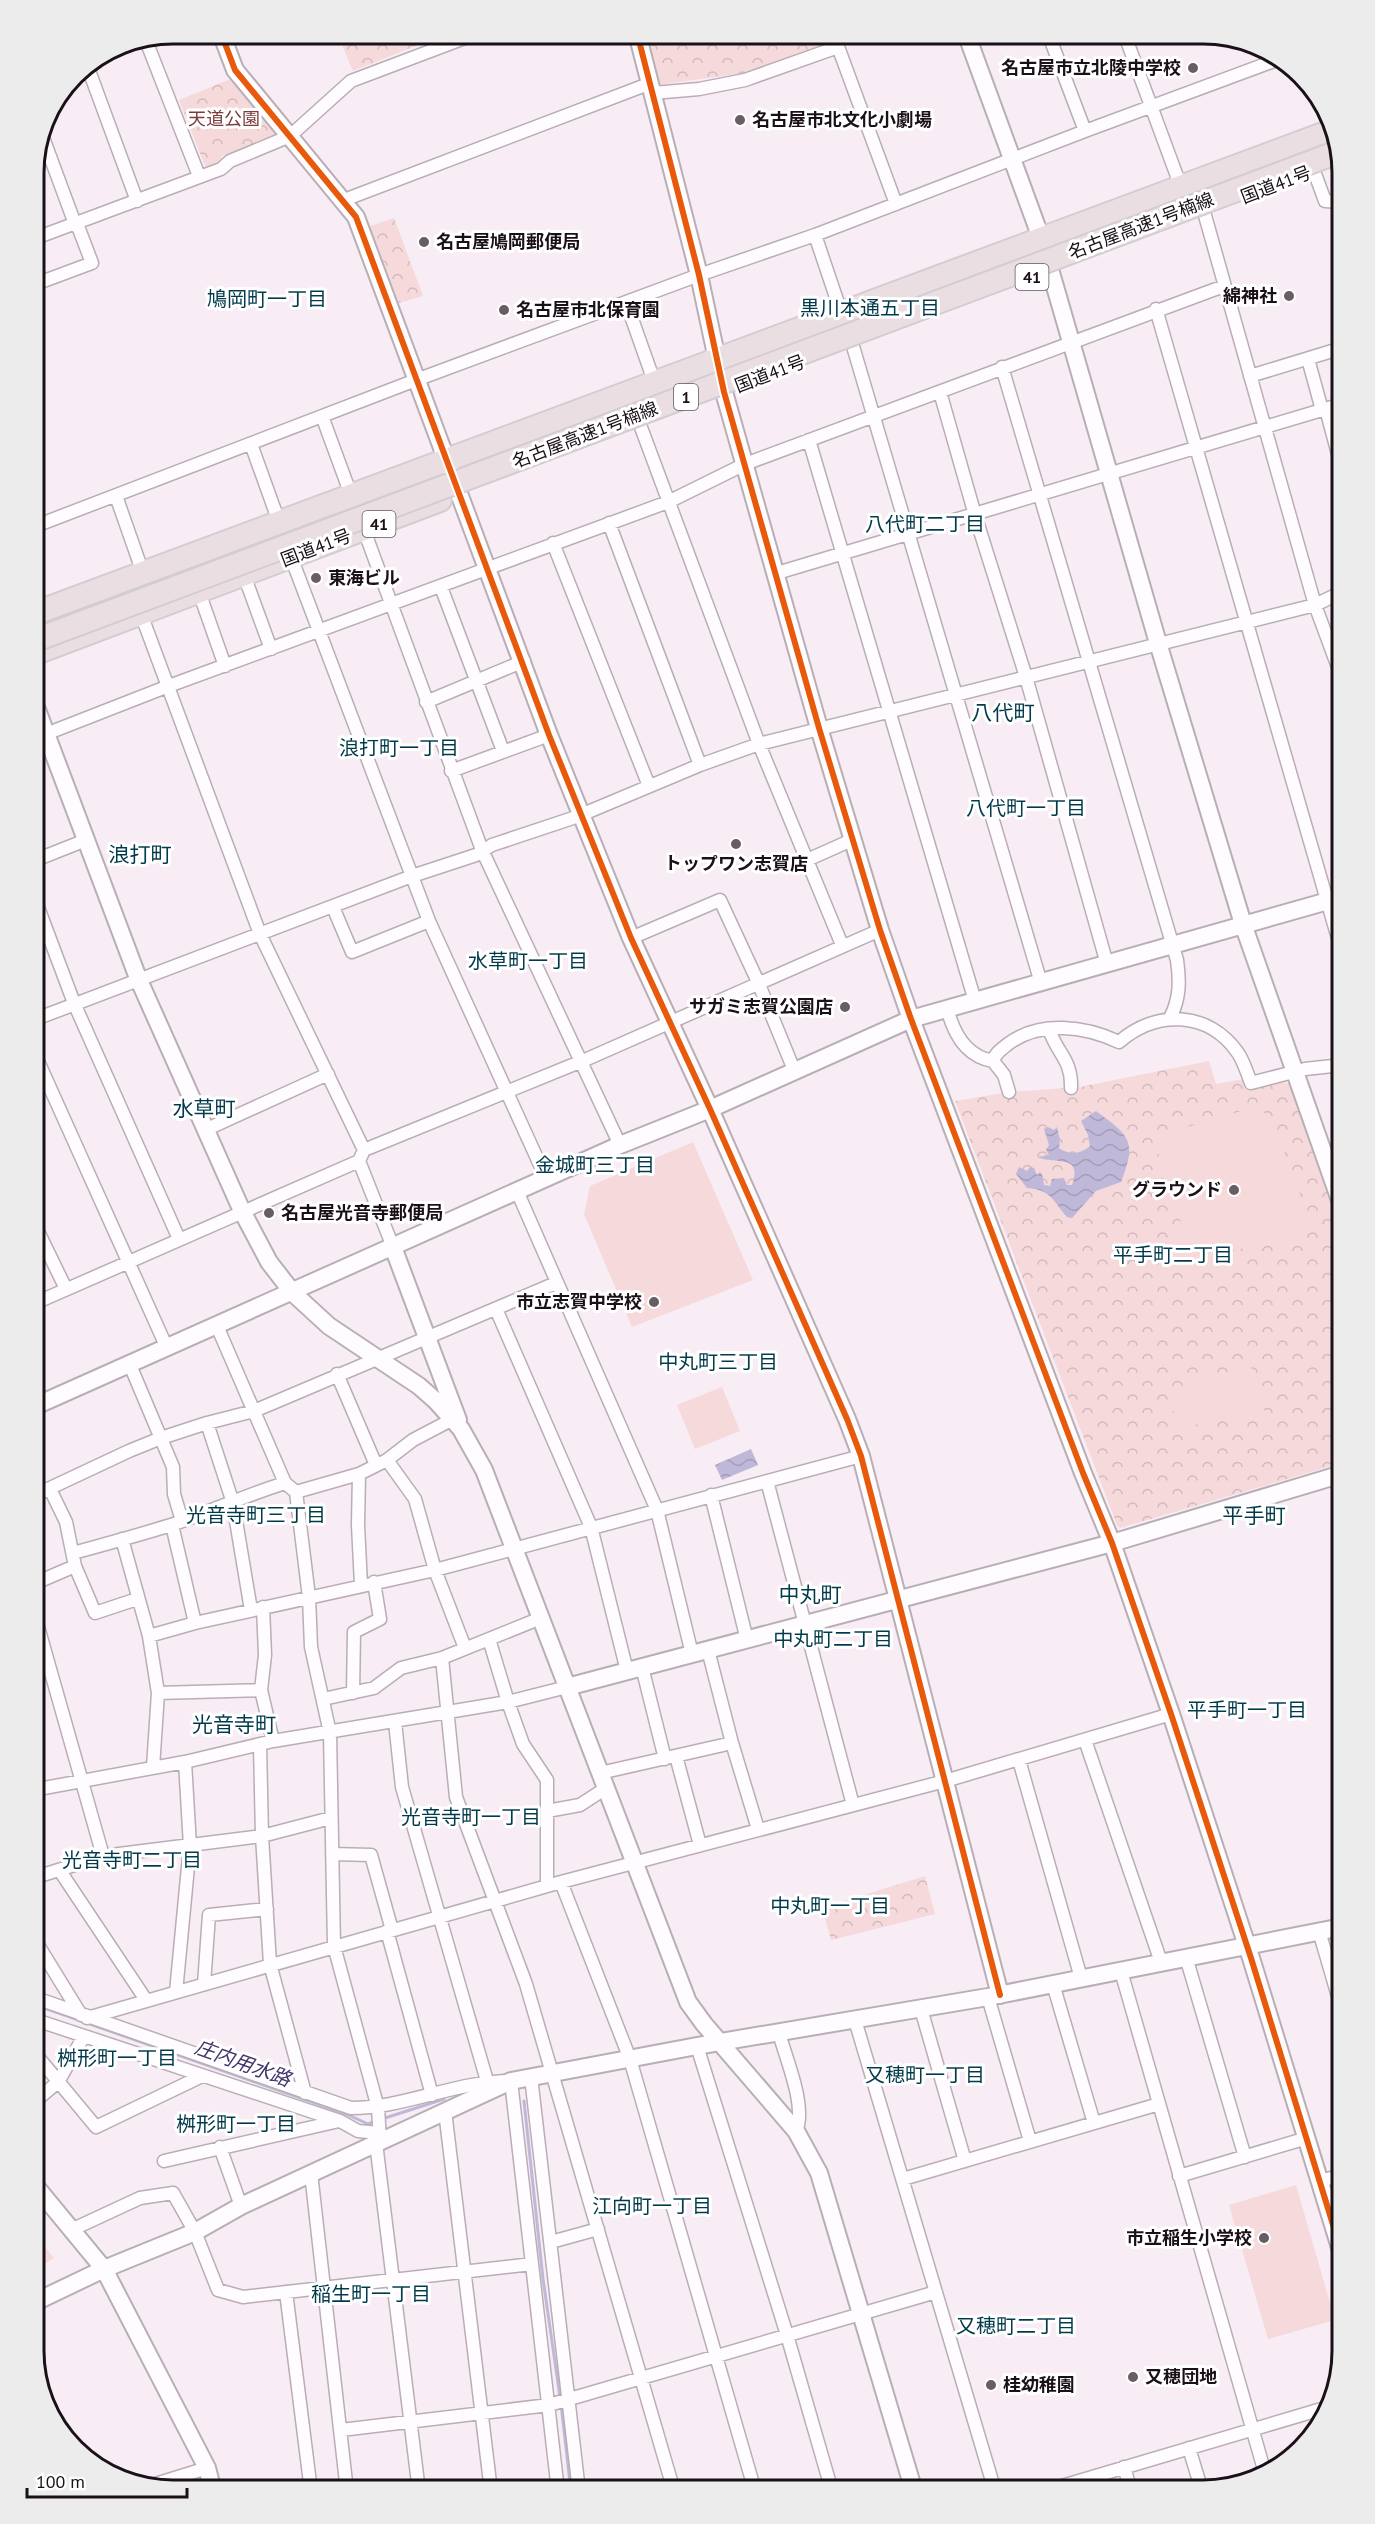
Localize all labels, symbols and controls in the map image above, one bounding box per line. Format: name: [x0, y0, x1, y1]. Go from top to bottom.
place label: 名古屋市立北陵中学校: [1001, 56, 1181, 79]
marker: 名古屋市立北陵中学校: [1186, 61, 1200, 75]
park label: 天道公園: [188, 107, 260, 130]
place label: 名古屋市北文化小劇場: [752, 108, 932, 131]
marker: 名古屋市北文化小劇場: [733, 113, 747, 127]
street label: 国道41号: [1237, 161, 1314, 208]
street label: 名古屋高速1号楠線: [1065, 187, 1217, 264]
place label: 名古屋鳩岡郵便局: [436, 230, 580, 253]
marker: 名古屋鳩岡郵便局: [417, 235, 431, 249]
road number: 41: [1016, 264, 1048, 290]
place label: 綿神社: [1223, 284, 1277, 307]
district label: 鳩岡町一丁目: [207, 286, 327, 312]
marker: 綿神社: [1282, 289, 1296, 303]
district label: 黒川本通五丁目: [800, 295, 940, 321]
place label: 名古屋市北保育園: [516, 298, 660, 321]
marker: 名古屋市北保育園: [497, 303, 511, 317]
street label: 国道41号: [731, 350, 808, 397]
road number: 1: [674, 384, 698, 410]
street label: 名古屋高速1号楠線: [509, 396, 661, 473]
road number: 41: [362, 511, 395, 537]
district label: 八代町二丁目: [865, 511, 985, 537]
street label: 国道41号: [277, 524, 354, 571]
place label: 東海ビル: [328, 566, 400, 589]
marker: 東海ビル: [309, 571, 323, 585]
district label: 八代町: [972, 699, 1035, 726]
district label: 浪打町一丁目: [339, 735, 459, 761]
district label: 八代町一丁目: [966, 795, 1086, 821]
marker: トップワン志賀店: [729, 837, 743, 851]
district label: 浪打町: [109, 841, 172, 868]
place label: トップワン志賀店: [664, 852, 808, 875]
district label: 水草町一丁目: [468, 948, 588, 974]
place label: サガミ志賀公園店: [689, 995, 833, 1018]
marker: サガミ志賀公園店: [838, 1000, 852, 1014]
district label: 水草町: [173, 1095, 236, 1122]
district label: 金城町三丁目: [535, 1152, 655, 1178]
place label: グラウンド: [1132, 1178, 1222, 1201]
marker: グラウンド: [1227, 1183, 1241, 1197]
place label: 名古屋光音寺郵便局: [281, 1201, 443, 1224]
marker: 名古屋光音寺郵便局: [262, 1206, 276, 1220]
district label: 平手町二丁目: [1113, 1242, 1233, 1268]
place label: 市立志賀中学校: [516, 1290, 642, 1313]
marker: 市立志賀中学校: [647, 1295, 661, 1309]
district label: 中丸町三丁目: [658, 1349, 778, 1375]
district label: 光音寺町三丁目: [186, 1502, 326, 1528]
district label: 平手町: [1223, 1502, 1286, 1529]
district label: 中丸町: [779, 1581, 842, 1608]
district label: 中丸町二丁目: [773, 1626, 893, 1652]
district label: 平手町一丁目: [1187, 1697, 1307, 1723]
district label: 光音寺町: [192, 1711, 276, 1738]
district label: 光音寺町一丁目: [401, 1804, 541, 1830]
district label: 光音寺町二丁目: [62, 1847, 202, 1873]
district label: 中丸町一丁目: [770, 1893, 890, 1919]
water label: 庄内用水路: [192, 2034, 296, 2093]
district label: 桝形町一丁目: [57, 2045, 177, 2071]
district label: 又穂町一丁目: [865, 2062, 985, 2088]
district label: 桝形町一丁目: [176, 2111, 296, 2137]
district label: 江向町一丁目: [592, 2193, 712, 2219]
place label: 市立稲生小学校: [1126, 2226, 1252, 2249]
marker: 市立稲生小学校: [1257, 2231, 1271, 2245]
district label: 稲生町一丁目: [311, 2281, 431, 2307]
district label: 又穂町二丁目: [956, 2313, 1076, 2339]
place label: 又穂団地: [1145, 2365, 1217, 2388]
marker: 又穂団地: [1126, 2370, 1140, 2384]
place label: 桂幼稚園: [1003, 2373, 1075, 2396]
marker: 桂幼稚園: [984, 2378, 998, 2392]
scale bar: [27, 2461, 188, 2499]
text: 100 m: [36, 2470, 85, 2493]

